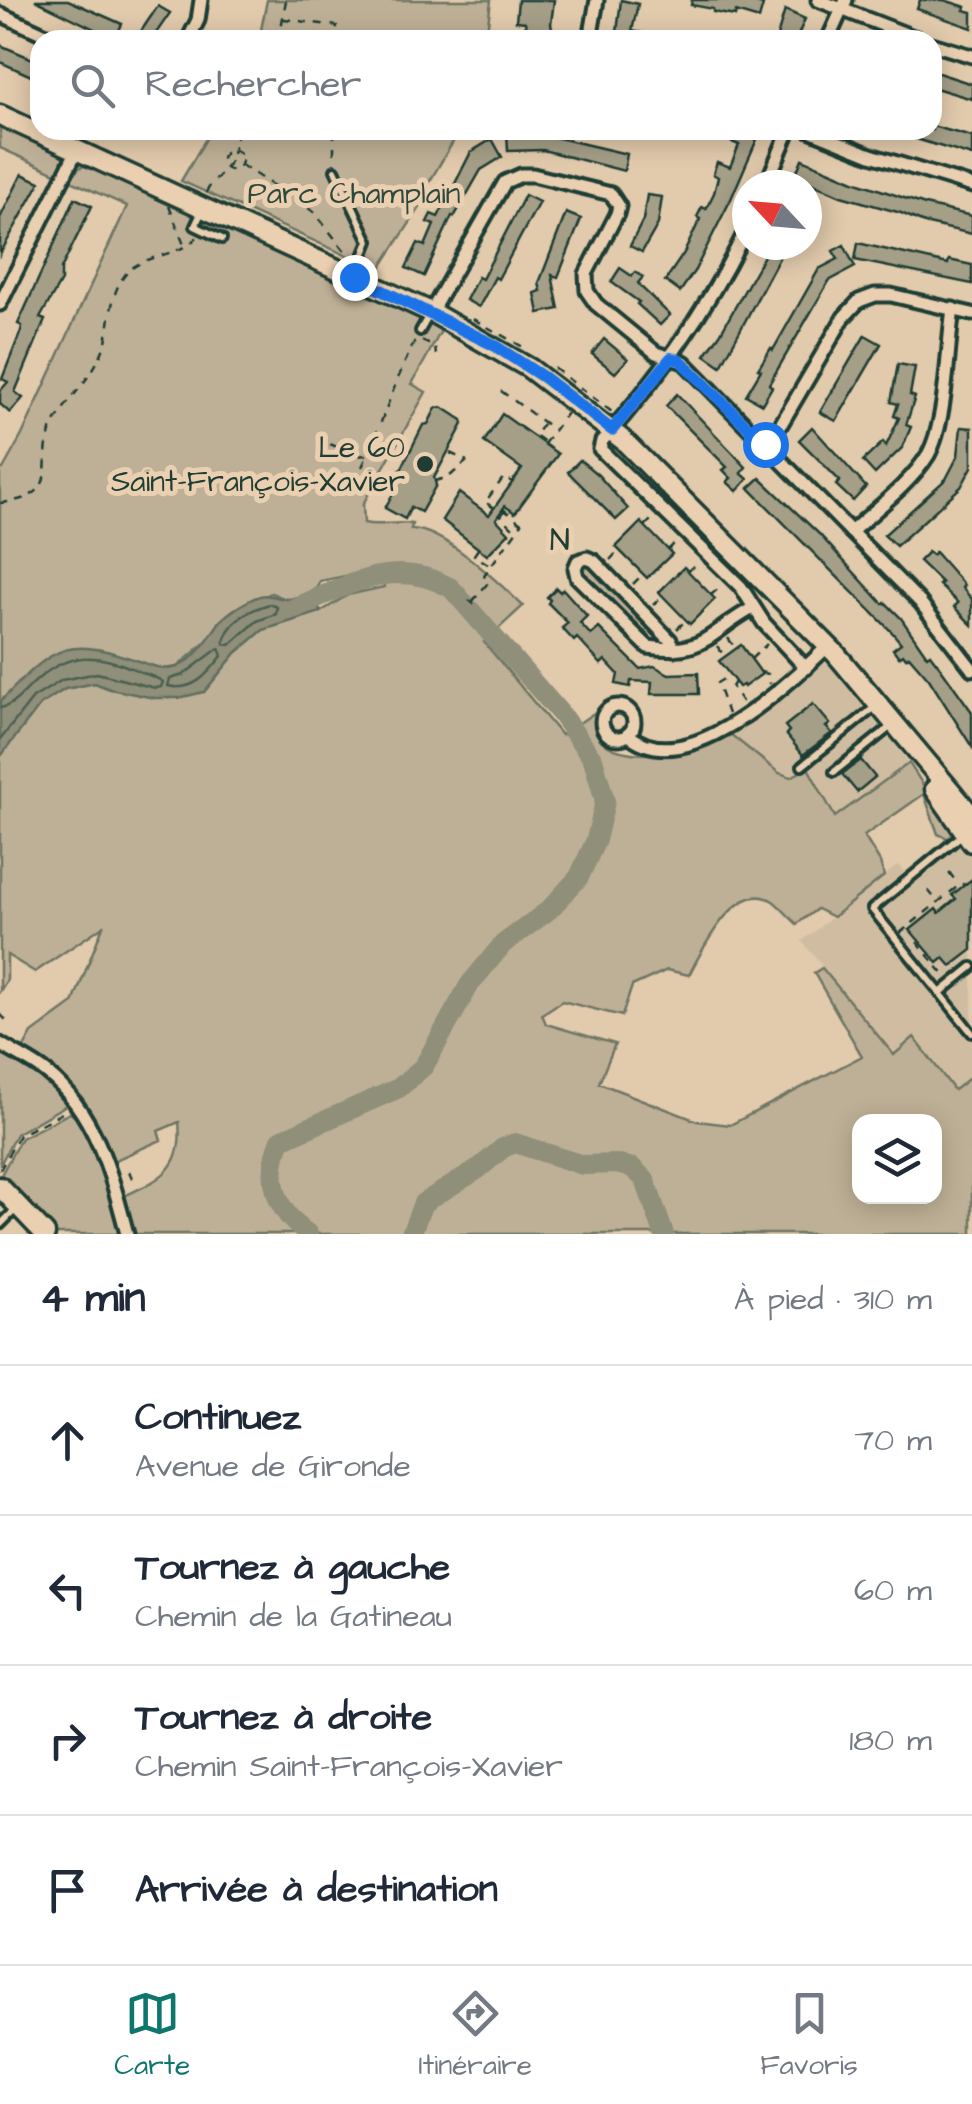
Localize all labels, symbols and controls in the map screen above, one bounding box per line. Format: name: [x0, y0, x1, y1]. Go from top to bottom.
search box: [30, 30, 942, 140]
icon: search: [65, 58, 120, 113]
text: Rechercher: [145, 59, 361, 111]
north arrow: [732, 170, 822, 260]
park label: Parc Champlain: [248, 173, 460, 215]
route end: [332, 255, 378, 301]
route start: [743, 422, 789, 468]
place label: Le 60 Saint-François-Xavier: [111, 427, 405, 503]
marker: Le 60 Saint-François-Xavier: [414, 453, 436, 475]
district label: N: [550, 518, 572, 563]
map controls: [852, 1114, 942, 1204]
button: layers: [852, 1114, 942, 1204]
text: 4 min: [40, 1270, 145, 1328]
text: À pied · 310 m: [734, 1277, 932, 1322]
text: Continuez: [135, 1392, 301, 1444]
icon: ahead: [40, 1413, 95, 1468]
text: 70 m: [854, 1418, 932, 1463]
text: Avenue de Gironde: [135, 1444, 411, 1489]
text: Tournez à gauche: [135, 1542, 450, 1594]
icon: left: [40, 1563, 95, 1618]
text: 60 m: [854, 1568, 932, 1613]
text: Chemin de la Gatineau: [135, 1594, 452, 1639]
text: Tournez à droite: [135, 1692, 432, 1744]
icon: right: [40, 1713, 95, 1768]
text: 180 m: [849, 1718, 932, 1763]
text: Chemin Saint-François-Xavier: [135, 1744, 563, 1789]
icon: arrive: [40, 1863, 95, 1918]
text: Arrivée à destination: [135, 1864, 498, 1916]
tab: Carte: [114, 1986, 190, 2085]
tab: Itinéraire: [418, 1986, 532, 2085]
tab: Favoris: [760, 1986, 858, 2085]

